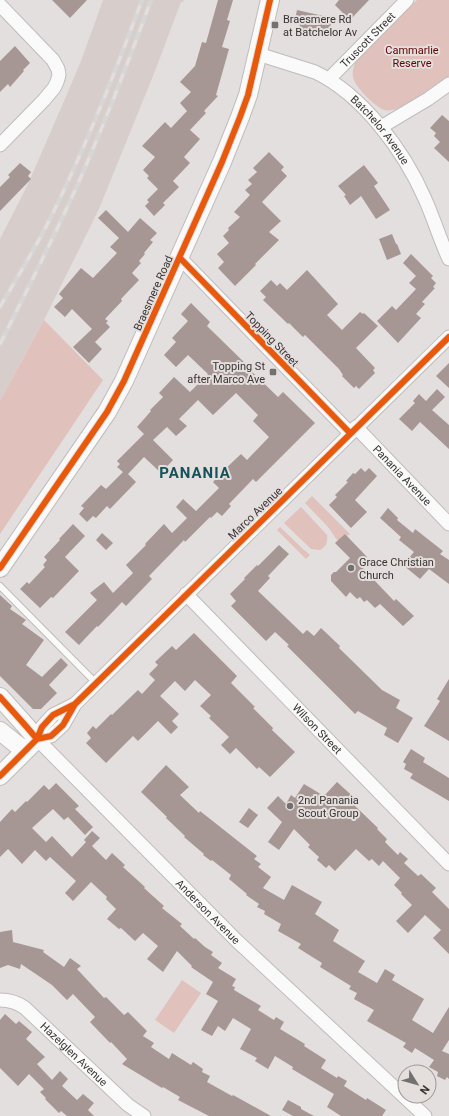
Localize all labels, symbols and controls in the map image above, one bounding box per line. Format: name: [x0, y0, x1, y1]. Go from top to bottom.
street label: Truscott Street: [338, 9, 398, 71]
place label: Braesmere Rd at Batchelor Av: [283, 13, 358, 39]
marker: Braesmere Rd at Batchelor Av: [270, 20, 280, 30]
park label: Cammarlie Reserve: [385, 44, 439, 70]
street label: Batchelor Avenue: [348, 93, 412, 167]
street label: Braesmere Road: [131, 254, 176, 333]
street label: Topping Street: [242, 309, 301, 370]
place label: Topping St after Marco Ave: [187, 360, 265, 386]
marker: Topping St after Marco Ave: [268, 367, 278, 377]
street label: Panania Avenue: [370, 443, 434, 509]
district label: PANANIA: [159, 464, 231, 482]
street label: Marco Avenue: [226, 484, 285, 542]
place label: Grace Christian Church: [359, 556, 434, 582]
marker: Grace Christian Church: [346, 563, 356, 573]
street label: Wilson Street: [289, 701, 344, 757]
place label: 2nd Panania Scout Group: [298, 794, 359, 820]
marker: 2nd Panania Scout Group: [285, 801, 295, 811]
street label: Anderson Avenue: [173, 877, 242, 947]
street label: Hazelglen Avenue: [37, 1020, 110, 1089]
north arrow: [397, 1064, 437, 1104]
text: N: [417, 1083, 432, 1097]

